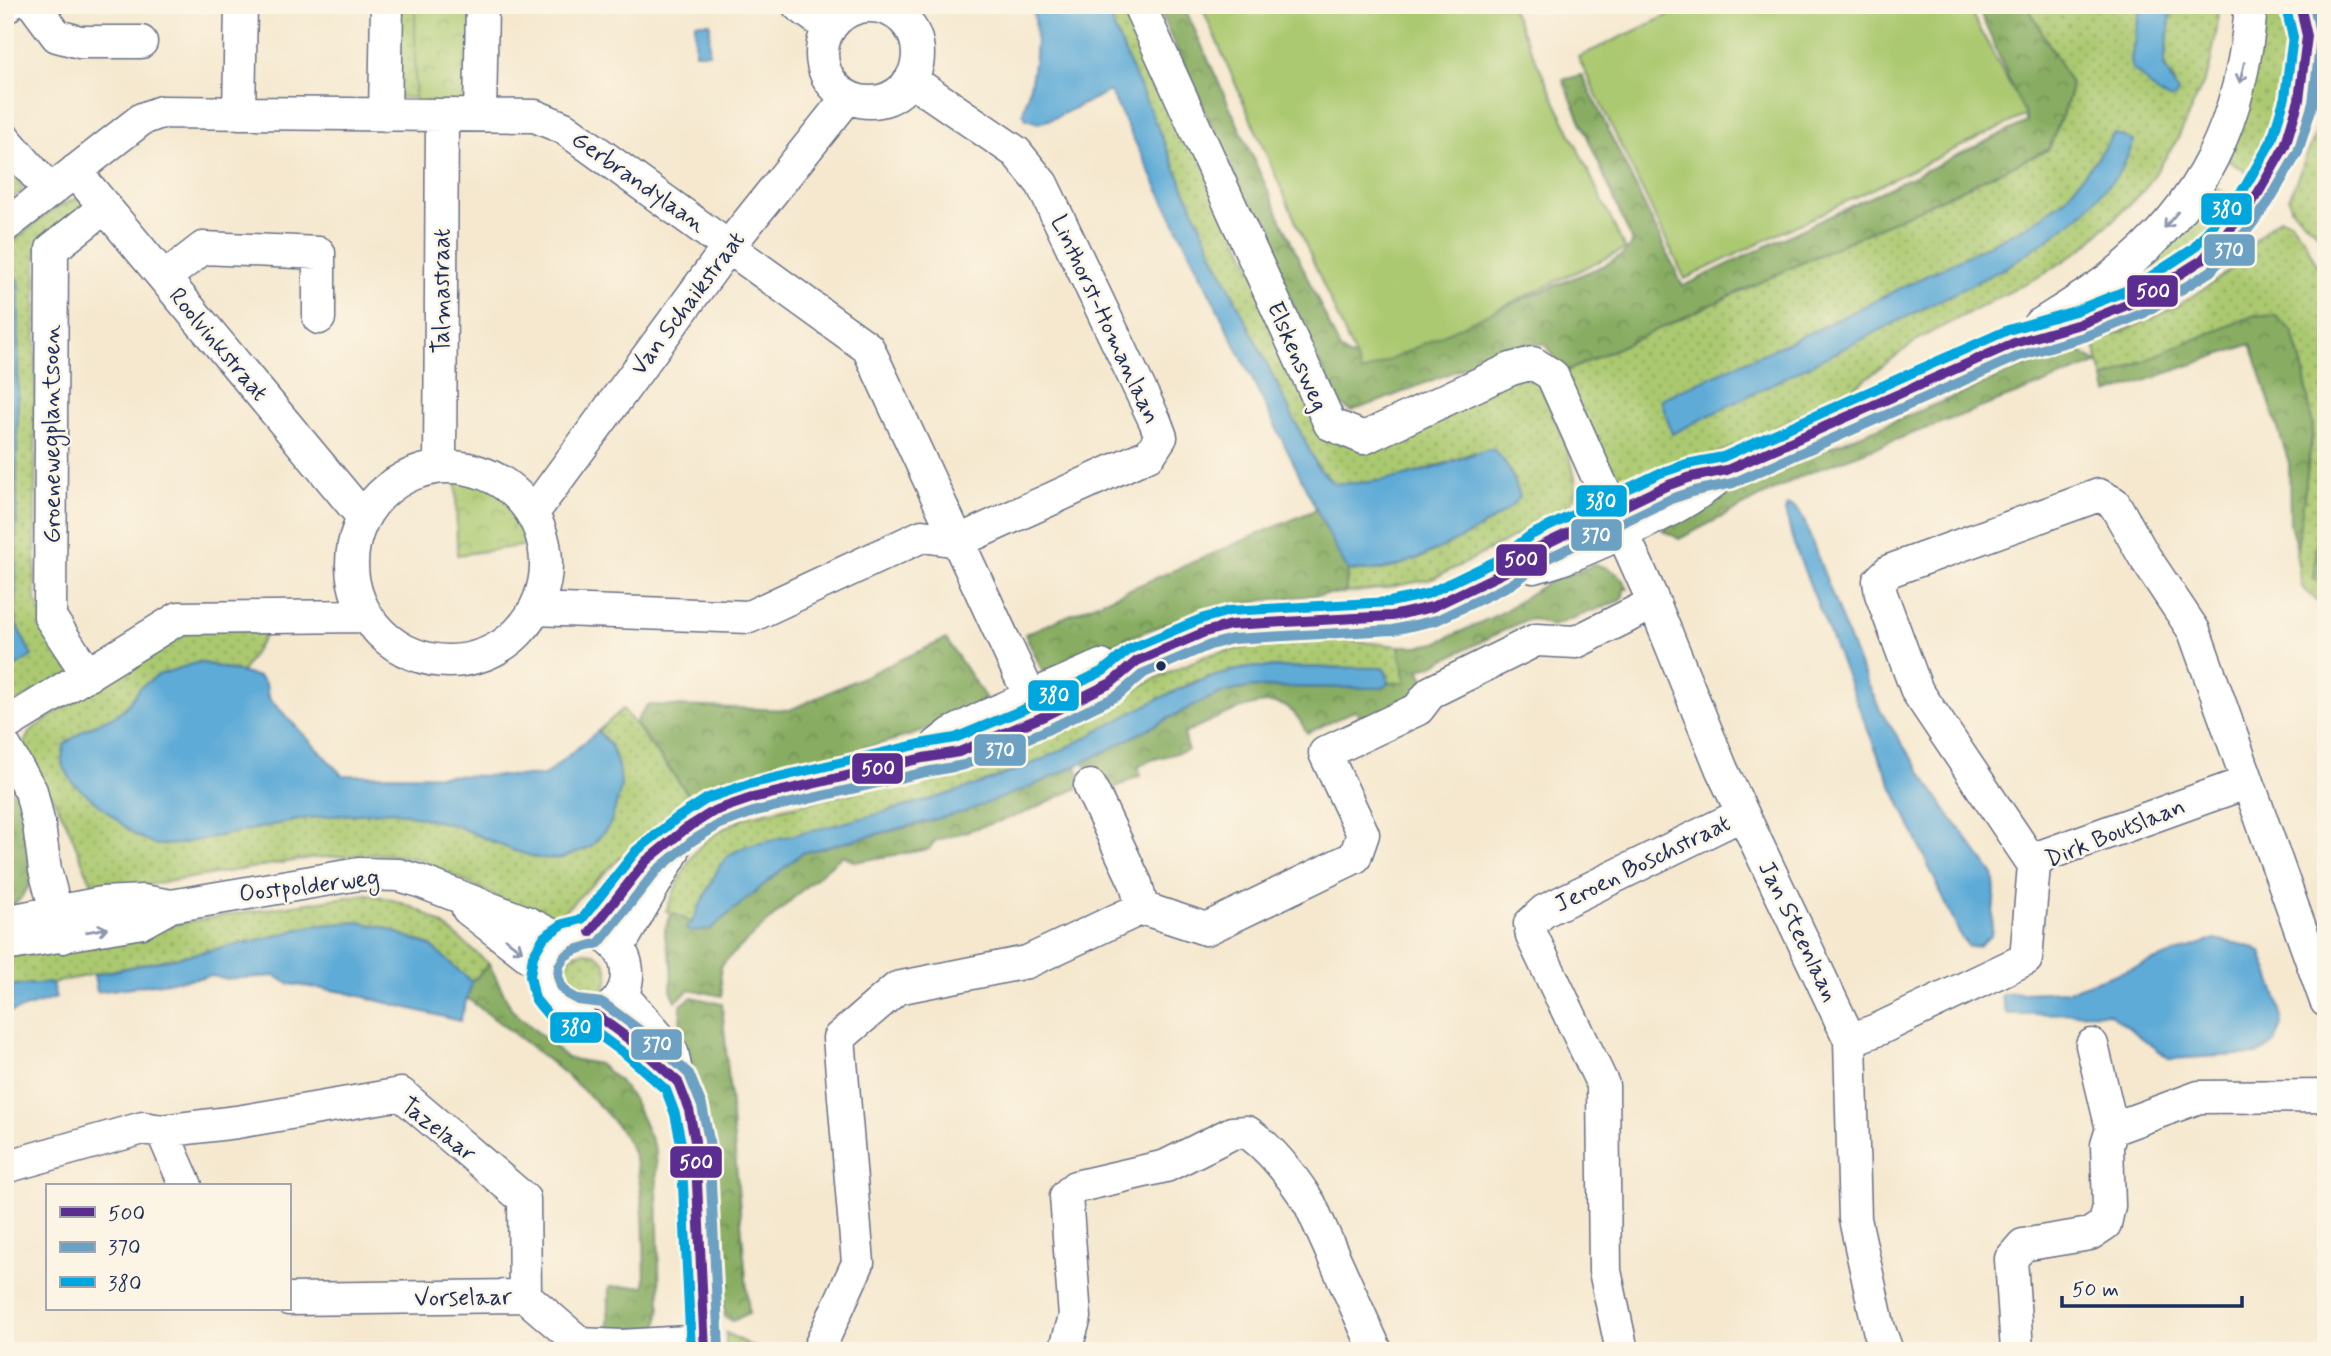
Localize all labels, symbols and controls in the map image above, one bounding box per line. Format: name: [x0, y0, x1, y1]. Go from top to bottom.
one-way arrow: [2234, 61, 2248, 84]
street label: Gerbrandylaan: [565, 124, 712, 240]
line badge: 380: [2200, 192, 2253, 226]
text: 380: [2212, 198, 2242, 223]
street label: Linthorst-Homanlaan: [1043, 210, 1167, 429]
one-way arrow: [2164, 210, 2179, 228]
street label: Van Schaikstraat: [624, 226, 753, 382]
street label: Talmastraat: [427, 228, 458, 354]
line badge: 370: [2203, 233, 2256, 267]
text: 370: [2214, 239, 2244, 264]
line badge: 500: [2126, 274, 2179, 308]
text: 500: [2136, 280, 2170, 305]
street label: Roolvinkstraat: [161, 282, 274, 408]
street label: Elskensweg: [1259, 297, 1335, 416]
street label: Groenewegplantsoen: [37, 324, 70, 543]
line badge: 380: [1575, 484, 1628, 518]
text: 380: [1586, 490, 1616, 515]
line badge: 370: [1570, 518, 1623, 552]
text: 370: [1581, 524, 1611, 549]
line badge: 500: [1495, 543, 1548, 577]
text: 500: [1504, 548, 1538, 573]
unlabelled marker: [1154, 659, 1168, 673]
line badge: 380: [1027, 679, 1080, 712]
text: 380: [1039, 684, 1069, 709]
line badge: 370: [973, 733, 1027, 767]
text: 370: [985, 739, 1015, 764]
line badge: 500: [851, 752, 904, 785]
text: 500: [861, 757, 895, 782]
street label: Dirk Boutslaan: [2041, 791, 2190, 875]
street label: Jeroen Boschstraat: [1550, 808, 1736, 920]
street label: Jan Steenlaan: [1750, 856, 1845, 1007]
street label: Oostpolderweg: [237, 863, 381, 912]
one-way arrow: [85, 923, 108, 937]
one-way arrow: [504, 937, 522, 952]
line badge: 380: [549, 1011, 603, 1044]
text: 380: [561, 1016, 591, 1041]
line badge: 370: [630, 1028, 683, 1061]
text: 370: [642, 1033, 672, 1058]
street label: Tazelaar: [394, 1091, 482, 1170]
line badge: 500: [669, 1145, 723, 1179]
text: 500: [679, 1151, 713, 1176]
legend: [46, 1184, 290, 1310]
text: 500: [108, 1200, 145, 1228]
text: 370: [108, 1234, 141, 1262]
scale bar: [2062, 1265, 2242, 1309]
text: 380: [108, 1270, 142, 1298]
text: 50 m: [2072, 1276, 2119, 1304]
street label: Vorselaar: [414, 1282, 512, 1315]

